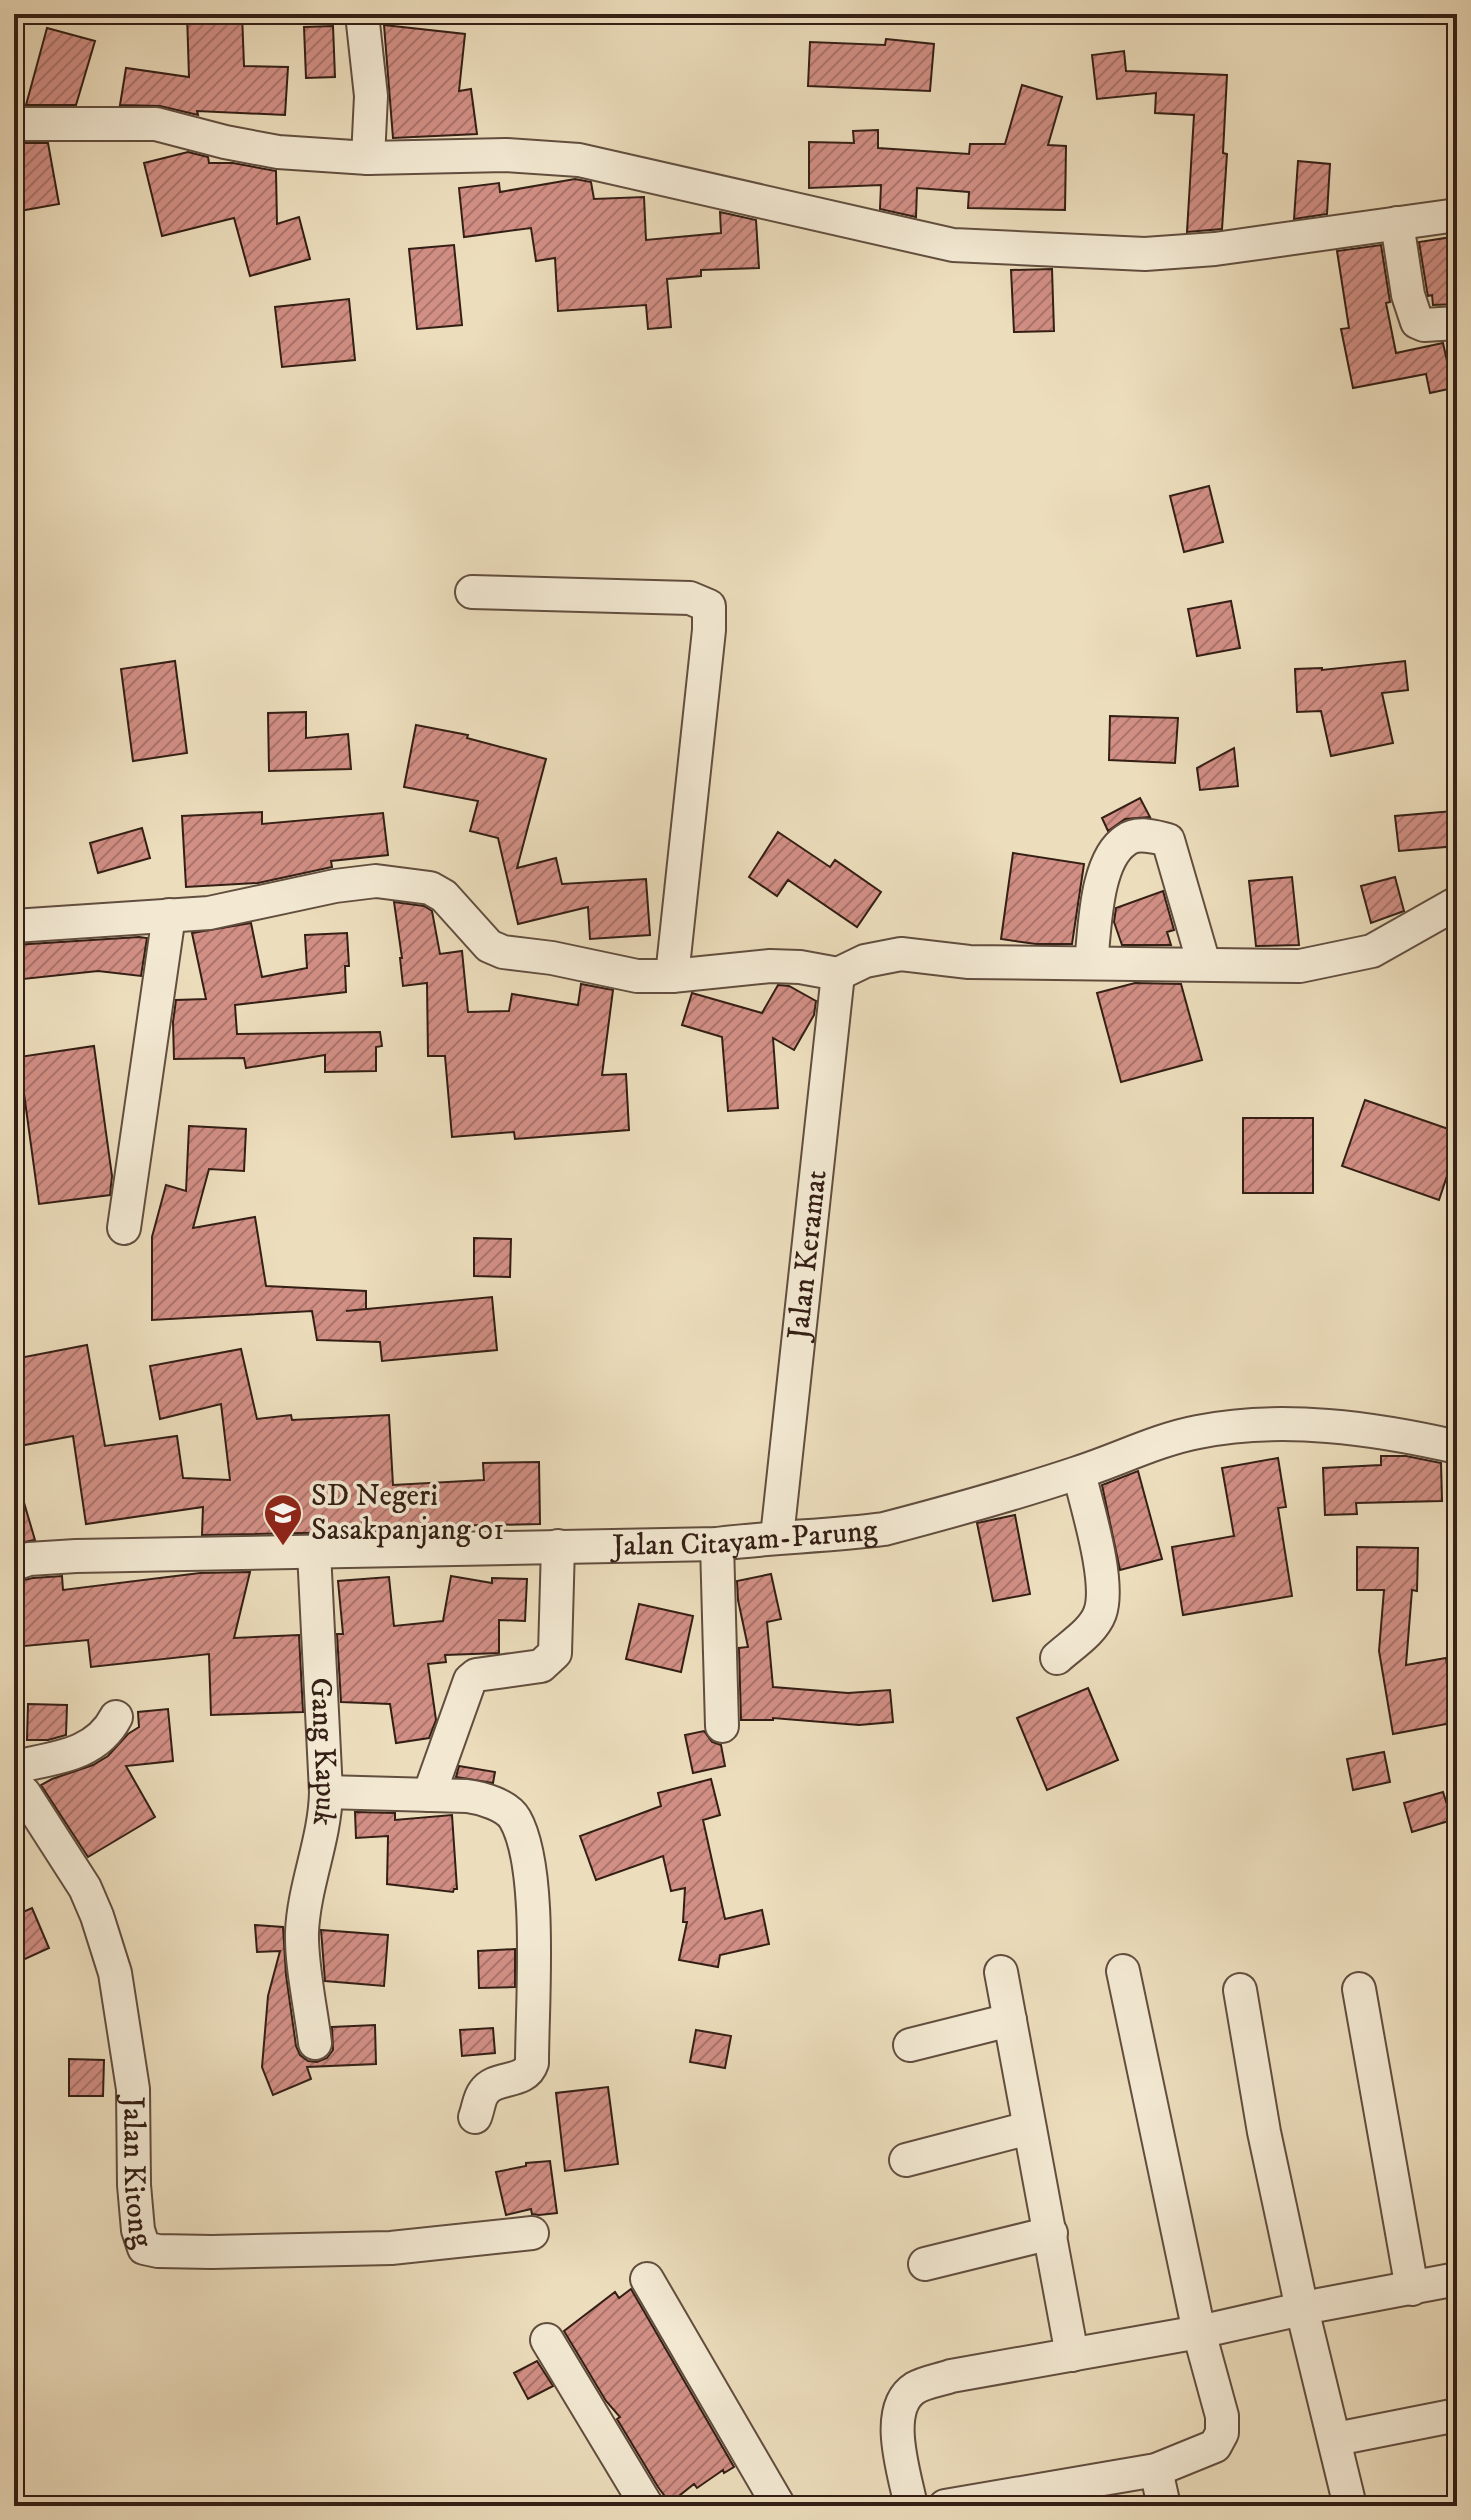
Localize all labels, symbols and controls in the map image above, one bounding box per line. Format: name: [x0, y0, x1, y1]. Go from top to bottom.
street label: Jalan Keramat: [780, 1168, 835, 1344]
place label: SD Negeri Sasakpanjang 01: [311, 1478, 504, 1549]
school or university icon: SD Negeri Sasakpanjang 01: [262, 1492, 304, 1547]
street label: Jalan Citayam-Parung: [609, 1511, 880, 1565]
street label: Gang Kapuk: [302, 1677, 345, 1829]
street label: Jalan Kitong: [115, 2094, 161, 2253]

